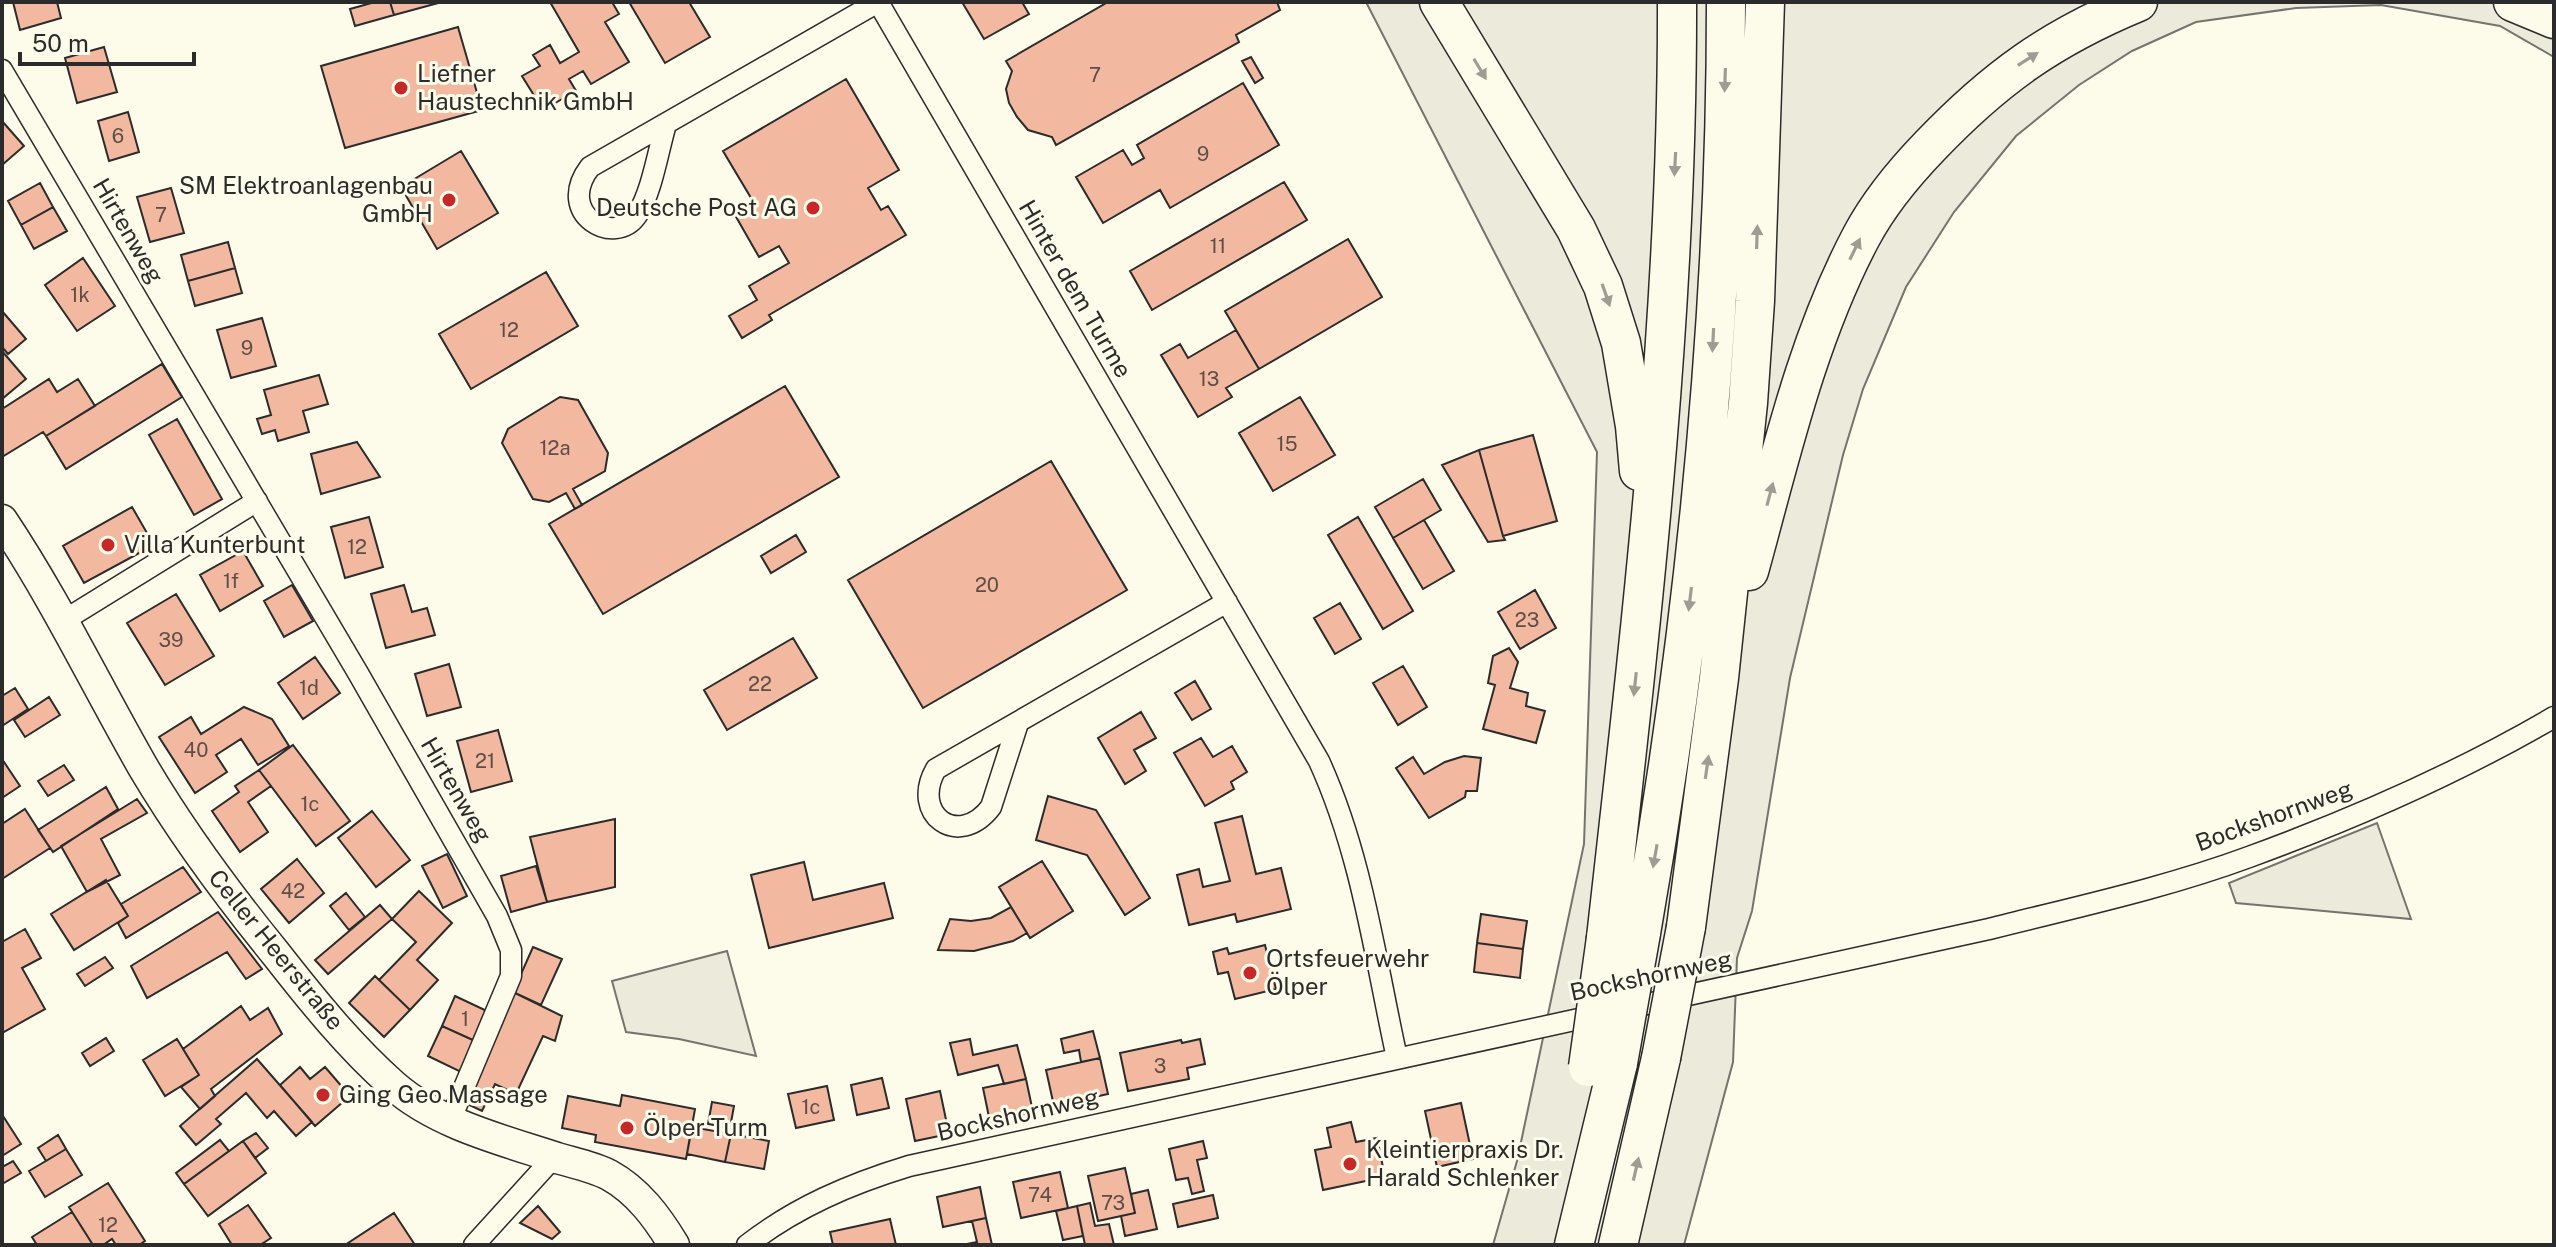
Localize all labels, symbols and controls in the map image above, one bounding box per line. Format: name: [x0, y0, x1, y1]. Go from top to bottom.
scale bar: [20, 16, 194, 66]
text: 50 m: [32, 29, 89, 57]
one-way arrow: [2017, 52, 2039, 66]
one-way arrow: [1472, 58, 1487, 79]
place label: Liefner Haustechnik GmbH: [417, 59, 634, 115]
house number: 7: [1089, 63, 1101, 87]
one-way arrow: [1718, 68, 1731, 93]
marker: Liefner Haustechnik GmbH: [392, 79, 410, 97]
house number: 6: [112, 124, 124, 148]
house number: 9: [1197, 142, 1209, 166]
one-way arrow: [1669, 152, 1682, 177]
place label: SM Elektroanlagenbau GmbH: [179, 171, 433, 227]
street label: Hirtenweg: [88, 173, 170, 288]
marker: SM Elektroanlagenbau GmbH: [440, 191, 458, 209]
place label: Deutsche Post AG: [596, 193, 797, 221]
street label: Hinter dem Turme: [1014, 195, 1138, 382]
marker: Deutsche Post AG: [804, 199, 822, 217]
house number: 7: [155, 203, 167, 227]
one-way arrow: [1751, 224, 1764, 249]
house number: 11: [1210, 234, 1226, 258]
one-way arrow: [1848, 238, 1862, 261]
house number: 1k: [70, 283, 90, 307]
one-way arrow: [1600, 284, 1612, 308]
house number: 12: [499, 318, 519, 342]
one-way arrow: [1706, 328, 1719, 353]
house number: 9: [241, 336, 253, 360]
house number: 13: [1199, 367, 1219, 391]
house number: 15: [1277, 432, 1297, 456]
house number: 12a: [539, 436, 571, 460]
one-way arrow: [1764, 482, 1777, 506]
place label: Villa Kunterbunt: [124, 530, 306, 558]
house number: 12: [347, 535, 367, 559]
marker: Villa Kunterbunt: [99, 536, 117, 554]
house number: 1f: [223, 569, 239, 593]
house number: 20: [975, 573, 999, 597]
one-way arrow: [1683, 586, 1696, 611]
house number: 23: [1515, 608, 1539, 632]
house number: 39: [159, 628, 183, 652]
house number: 22: [748, 672, 772, 696]
one-way arrow: [1628, 672, 1641, 697]
house number: 1d: [299, 676, 319, 700]
street label: Hirtenweg: [416, 732, 498, 847]
house number: 40: [184, 738, 208, 762]
house number: 21: [475, 749, 495, 773]
one-way arrow: [1701, 754, 1714, 779]
street label: Bockshornweg: [2191, 774, 2356, 856]
house number: 1c: [300, 792, 320, 816]
one-way arrow: [1648, 844, 1661, 869]
street label: Celler Heerstraße: [203, 863, 350, 1035]
house number: 42: [281, 879, 305, 903]
place label: Ortsfeuerwehr Ölper: [1266, 944, 1429, 1000]
street label: Bockshornweg: [1567, 944, 1734, 1006]
marker: Ortsfeuerwehr Ölper: [1241, 964, 1259, 982]
house number: 1: [461, 1007, 469, 1031]
house number: 3: [1154, 1054, 1166, 1078]
place label: Ging Geo Massage: [339, 1080, 548, 1108]
street label: Bockshornweg: [934, 1082, 1101, 1146]
marker: Ging Geo Massage: [314, 1086, 332, 1104]
house number: 1c: [801, 1095, 821, 1119]
place label: Ölper Turm: [643, 1112, 768, 1141]
marker: Ölper Turm: [618, 1119, 636, 1137]
place label: Kleintierpraxis Dr. Harald Schlenker: [1366, 1135, 1564, 1191]
marker: Kleintierpraxis Dr. Harald Schlenker: [1341, 1155, 1359, 1173]
one-way arrow: [1630, 1156, 1642, 1181]
house number: 74: [1028, 1183, 1052, 1207]
house number: 73: [1101, 1191, 1125, 1215]
house number: 12: [98, 1213, 118, 1237]

